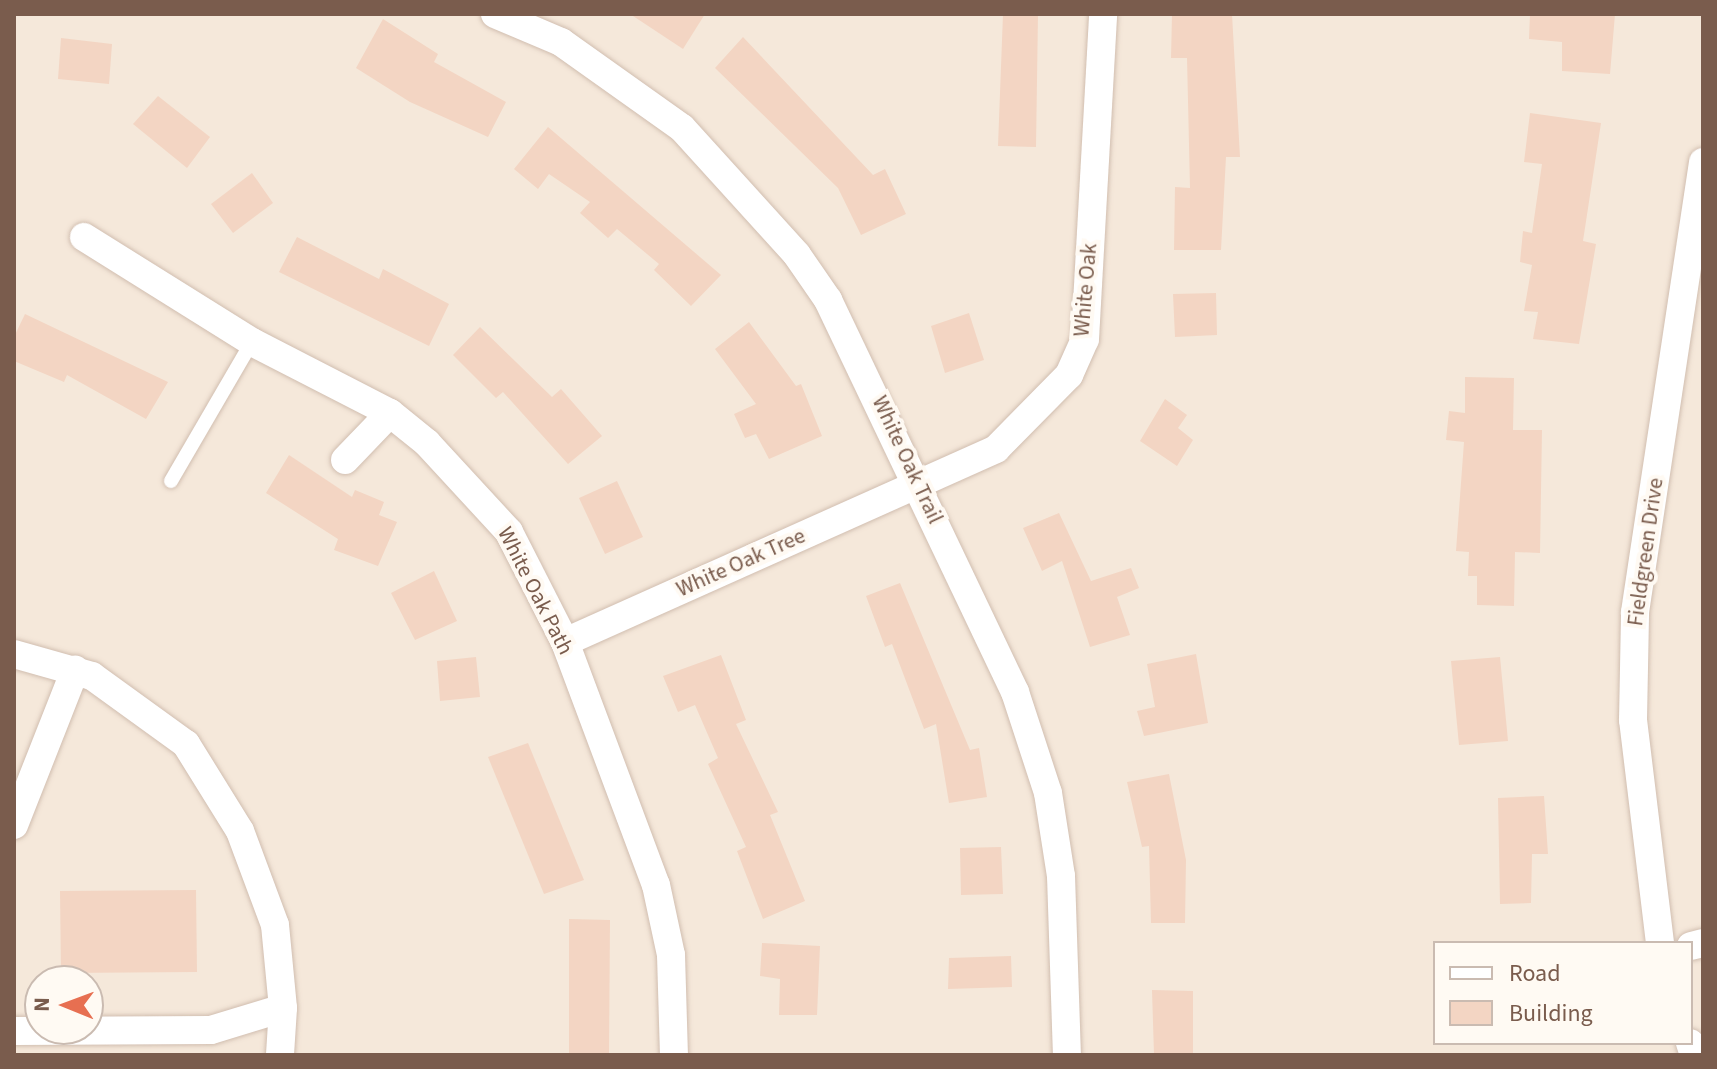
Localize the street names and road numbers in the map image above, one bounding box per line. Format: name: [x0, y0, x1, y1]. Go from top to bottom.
street label: White Oak: [1069, 242, 1103, 338]
street label: White Oak Trail: [866, 392, 948, 528]
street label: Fieldgreen Drive: [1623, 476, 1669, 628]
street label: White Oak Path: [492, 523, 578, 659]
street label: White Oak Tree: [673, 523, 809, 603]

